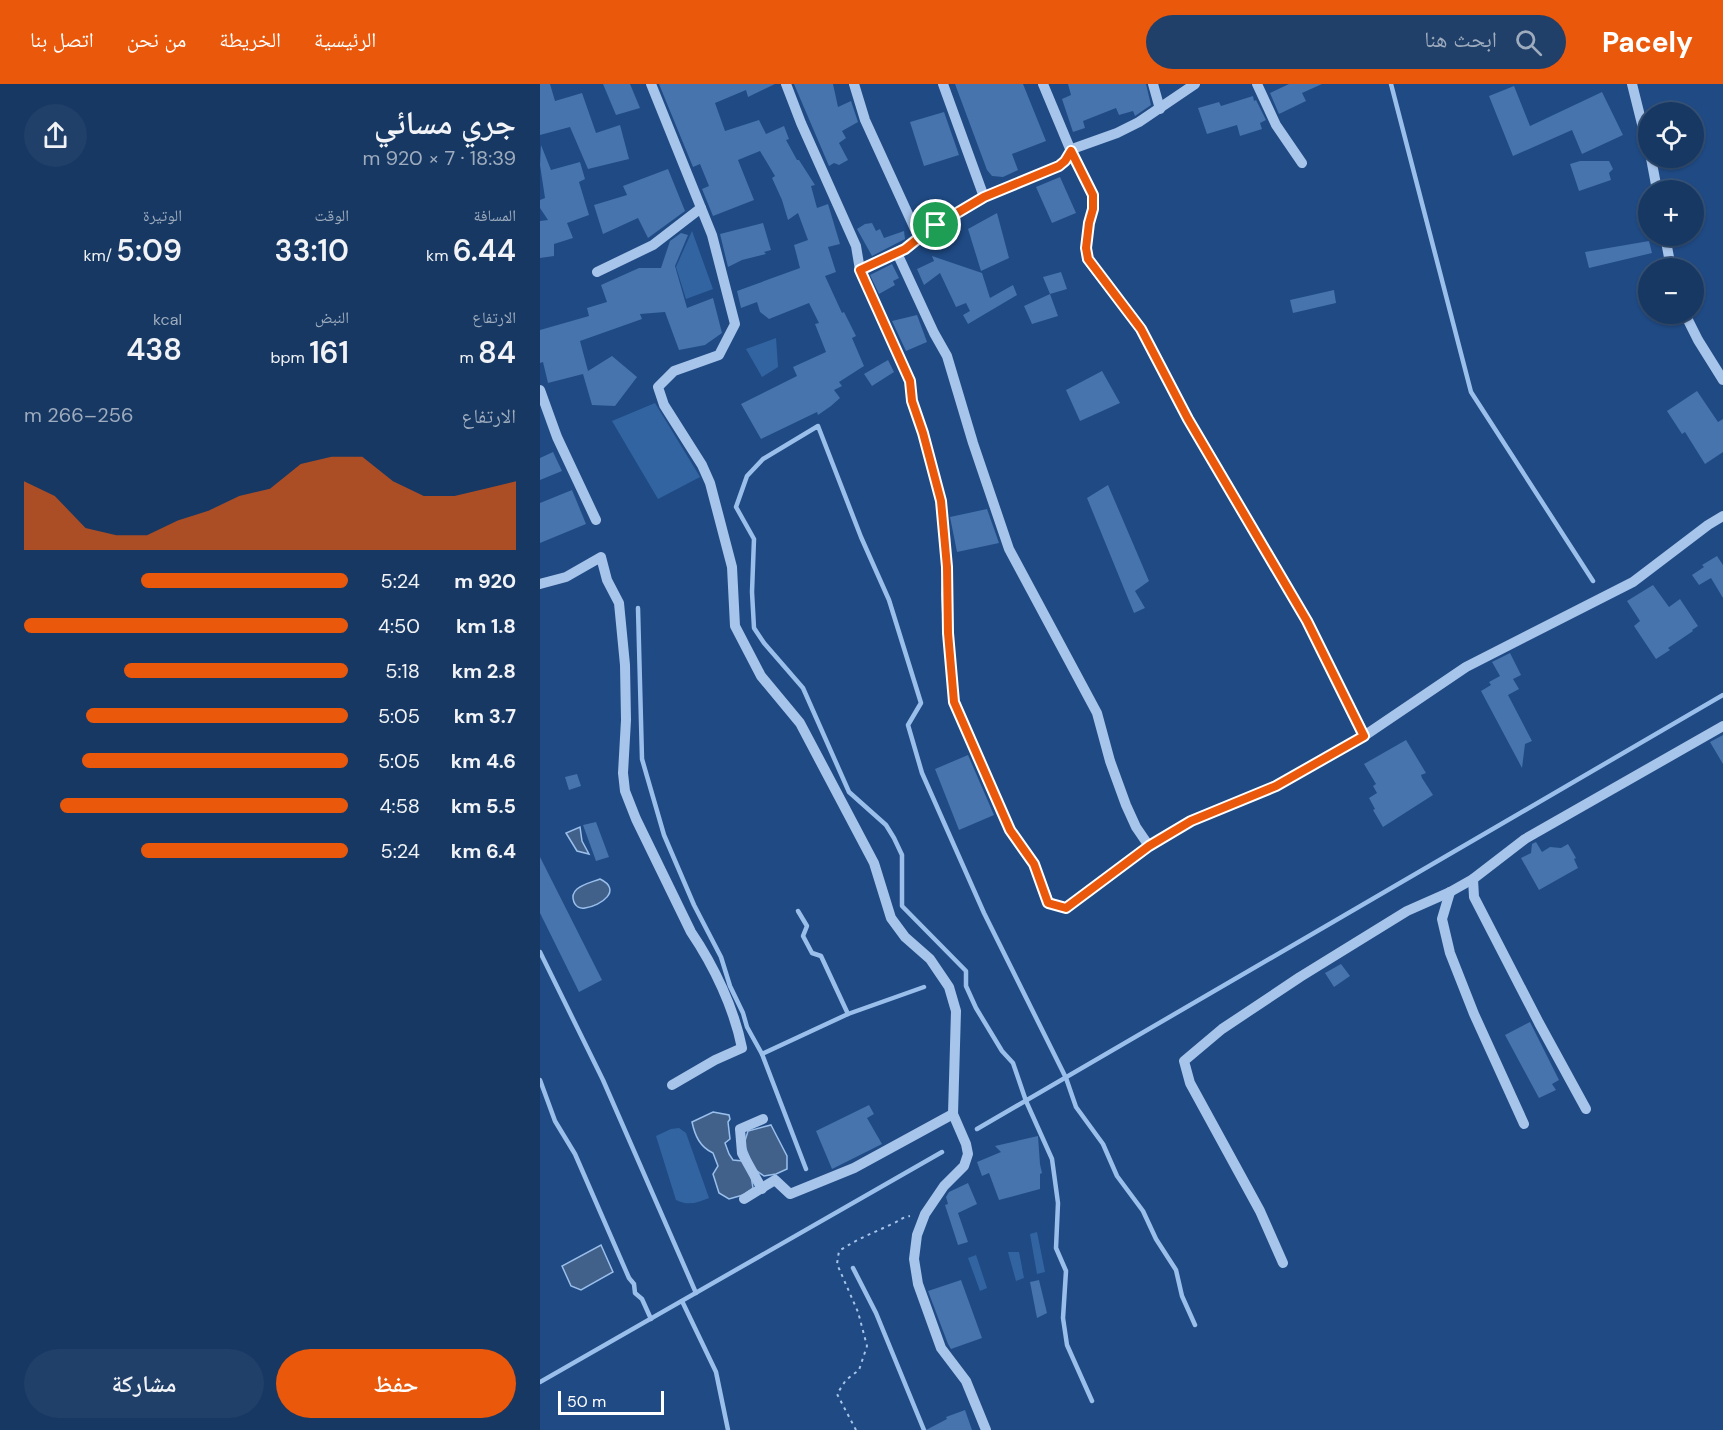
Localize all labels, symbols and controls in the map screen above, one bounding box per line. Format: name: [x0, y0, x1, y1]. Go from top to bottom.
search box: [1146, 15, 1566, 69]
text: Pacely: [1602, 24, 1693, 61]
text: ابحث هنا: [1424, 25, 1497, 54]
text: اتصل بنا: [30, 26, 94, 54]
text: من نحن: [127, 26, 186, 54]
text: الخريطة: [219, 26, 281, 54]
text: الرئيسية: [314, 26, 376, 54]
icon: search: [1512, 26, 1545, 59]
text: جري مسائي: [374, 101, 516, 144]
map controls: [1638, 102, 1704, 324]
button: locate: [1638, 102, 1704, 168]
button: share: [24, 104, 87, 167]
text: 18:39 · 7 × 920 m: [362, 145, 516, 171]
button: +: [1638, 180, 1704, 246]
pin: [910, 199, 961, 250]
text: الوتيرة: [143, 205, 182, 226]
text: الوقت: [315, 205, 349, 226]
text: المسافة: [474, 205, 516, 226]
icon: arrive: [919, 208, 952, 241]
text: 5:09: [116, 231, 182, 270]
text: 33:10: [275, 231, 349, 270]
text: 6.44: [453, 231, 516, 270]
text: /km: [84, 245, 116, 266]
text: km: [426, 245, 453, 266]
button: −: [1638, 258, 1704, 324]
text: النبض: [315, 307, 349, 328]
text: الارتفاع: [472, 307, 516, 328]
text: kcal: [153, 309, 182, 330]
text: 438: [126, 330, 182, 369]
text: 161: [309, 333, 349, 372]
text: 84: [478, 333, 516, 372]
text: bpm: [271, 347, 309, 368]
text: m: [460, 347, 478, 368]
text: 256–266 m: [24, 402, 133, 428]
text: الارتفاع: [461, 403, 516, 429]
text: 5:24: [380, 568, 420, 594]
text: 920 m: [454, 568, 516, 594]
text: 4:50: [378, 613, 420, 639]
text: 1.8 km: [456, 613, 516, 639]
text: 5:18: [385, 658, 420, 684]
text: 2.8 km: [452, 658, 516, 684]
text: 5:05: [378, 703, 420, 729]
text: 3.7 km: [454, 703, 516, 729]
text: 5:05: [378, 748, 420, 774]
text: 4.6 km: [451, 748, 516, 774]
text: 4:58: [379, 793, 420, 819]
text: 5.5 km: [451, 793, 516, 819]
text: 5:24: [380, 838, 420, 864]
text: 6.4 km: [451, 838, 516, 864]
button: مشاركة: [24, 1349, 264, 1418]
button: حفظ: [276, 1349, 516, 1418]
scale bar: [558, 1388, 664, 1416]
text: 50 m: [567, 1391, 606, 1412]

